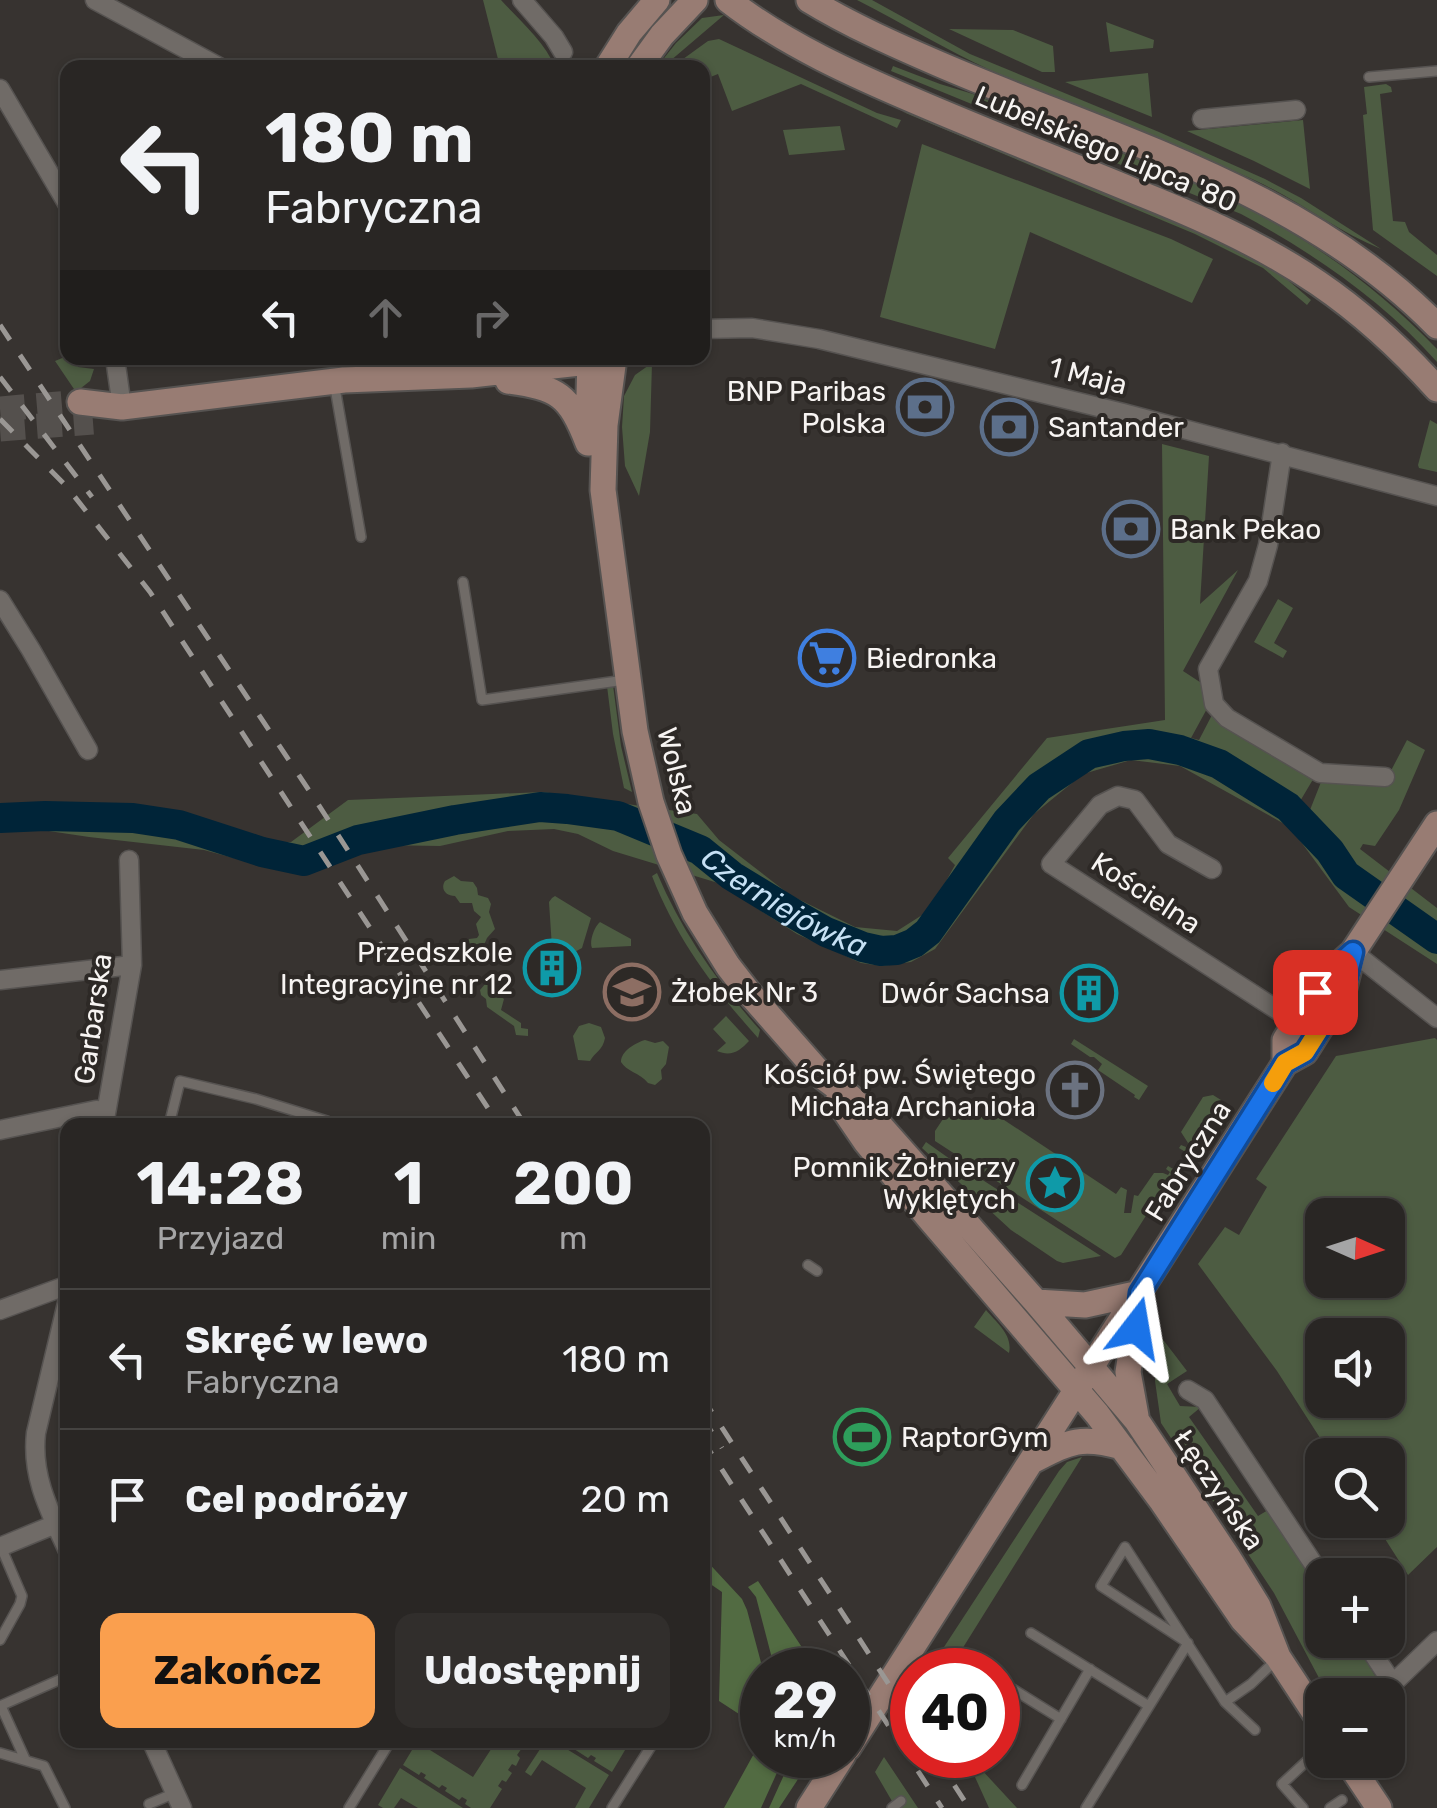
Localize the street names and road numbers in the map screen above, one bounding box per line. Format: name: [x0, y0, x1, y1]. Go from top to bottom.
street label: Lubelskiego Lipca '80: [970, 79, 1242, 219]
street label: 1 Maja: [1045, 350, 1131, 402]
street label: Wolska: [650, 724, 704, 818]
street label: Kościelna: [1085, 846, 1207, 940]
street label: Garbarska: [67, 951, 119, 1087]
street label: Fabryczna: [1138, 1095, 1238, 1227]
street label: Łęczyńska: [1167, 1424, 1271, 1556]

